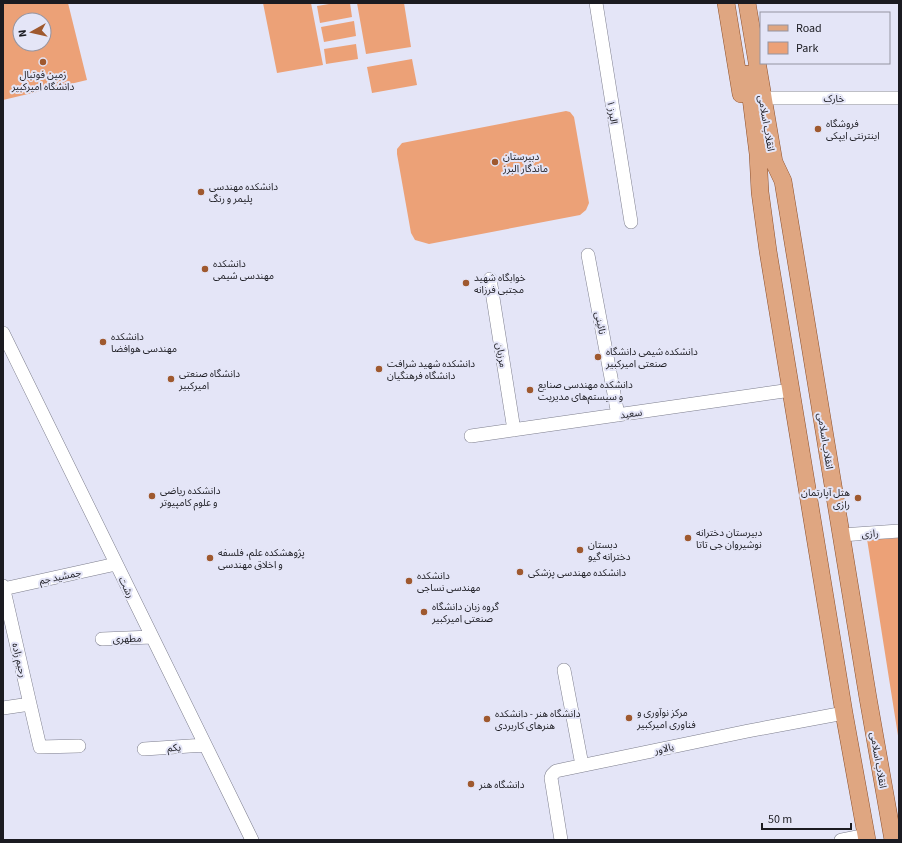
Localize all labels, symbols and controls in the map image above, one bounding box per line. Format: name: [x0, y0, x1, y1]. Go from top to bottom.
north arrow: [12, 12, 52, 52]
legend: [760, 12, 890, 64]
text: Road: [796, 20, 822, 37]
text: N: [15, 29, 31, 38]
text: Park: [796, 40, 818, 57]
marker: زمین فوتبال دانشگاه امیرکبیر: [38, 57, 48, 67]
place label: زمین فوتبال دانشگاه امیرکبیر: [11, 68, 74, 94]
street label: خارک: [824, 92, 845, 106]
street label: انقلاب اسلامی: [754, 94, 778, 152]
street label: البرز ۱: [603, 99, 621, 125]
place label: فروشگاه اینترنتی ایپکی: [826, 117, 880, 143]
marker: فروشگاه اینترنتی ایپکی: [813, 124, 823, 134]
place label: دبیرستان ماندگار البرز: [502, 150, 548, 176]
marker: دبیرستان ماندگار البرز: [490, 157, 500, 167]
place label: دانشکده مهندسی پلیمر و رنگ: [209, 180, 278, 206]
marker: دانشکده مهندسی پلیمر و رنگ: [196, 187, 206, 197]
place label: دانشکده مهندسی شیمی: [213, 257, 274, 283]
marker: دانشکده مهندسی شیمی: [200, 264, 210, 274]
place label: خوابگاه شهيد مجتبى فرزانه: [474, 271, 526, 297]
marker: خوابگاه شهيد مجتبى فرزانه: [461, 278, 471, 288]
street label: نائینی: [591, 311, 609, 336]
place label: دانشکده مهندسی هوافضا: [111, 330, 177, 356]
marker: دانشکده مهندسی هوافضا: [98, 337, 108, 347]
street label: مرزبان: [492, 342, 510, 369]
place label: دانشکده شیمی دانشگاه صنعتی امیرکبیر: [605, 345, 698, 371]
marker: دانشکده شیمی دانشگاه صنعتی امیرکبیر: [593, 352, 603, 362]
place label: دانشکده شهید شرافت دانشگاه فرهنگیان: [387, 357, 475, 383]
marker: دانشکده شهید شرافت دانشگاه فرهنگیان: [374, 364, 384, 374]
place label: دانشگاه صنعتی امیرکبیر: [178, 367, 240, 393]
marker: دانشگاه صنعتی امیرکبیر: [166, 374, 176, 384]
place label: دانشکده مهندسی صنایع و سیستم‌های مدیریت: [538, 378, 633, 404]
marker: دانشکده مهندسی صنایع و سیستم‌های مدیریت: [525, 385, 535, 395]
street label: سعید: [619, 405, 643, 422]
street label: انقلاب اسلامی: [814, 412, 836, 470]
place label: دانشکده ریاضی و علوم کامپیوتر: [159, 484, 221, 511]
place label: هتل آپارتمان رازی: [801, 486, 850, 512]
marker: دانشکده ریاضی و علوم کامپیوتر: [147, 491, 157, 501]
marker: هتل آپارتمان رازی: [853, 493, 863, 503]
place label: دبیرستان دخترانه نوشیروان جی تاتا: [696, 526, 762, 552]
street label: رازی: [861, 526, 879, 542]
marker: دبیرستان دخترانه نوشیروان جی تاتا: [683, 533, 693, 543]
place label: دبستان دخترانه گیو: [588, 538, 631, 564]
marker: دبستان دخترانه گیو: [575, 545, 585, 555]
place label: پژوهشکده علم، فلسفه و اخلاق مهندسی: [218, 546, 305, 572]
marker: پژوهشکده علم، فلسفه و اخلاق مهندسی: [205, 553, 215, 563]
street label: جمشید جم: [38, 566, 83, 588]
place label: دانشکده مهندسی پزشکی: [528, 566, 626, 580]
marker: دانشکده مهندسی پزشکی: [515, 567, 525, 577]
place label: دانشکده مهندسی نساجی: [417, 569, 481, 595]
street label: رشت: [115, 574, 137, 601]
marker: دانشکده مهندسی نساجی: [404, 576, 414, 586]
place label: گروه زبان دانشگاه صنعتی امیرکبیر: [431, 600, 500, 626]
marker: گروه زبان دانشگاه صنعتی امیرکبیر: [419, 607, 429, 617]
street label: مطهری: [112, 631, 142, 647]
street label: رحیم زاده: [8, 642, 30, 679]
place label: مرکز نوآوری و فناوری امیرکبیر: [636, 706, 696, 732]
place label: دانشگاه هنر - دانشکده هنرهای کاربردی: [495, 707, 581, 733]
marker: مرکز نوآوری و فناوری امیرکبیر: [624, 713, 634, 723]
marker: دانشگاه هنر - دانشکده هنرهای کاربردی: [482, 714, 492, 724]
street label: انقلاب اسلامی: [866, 731, 890, 789]
street label: بالاور: [652, 740, 676, 758]
street label: یکم: [167, 741, 181, 755]
place label: دانشگاه هنر: [478, 778, 525, 792]
marker: دانشگاه هنر: [466, 779, 476, 789]
scale bar: [762, 805, 851, 831]
text: 50 m: [768, 811, 792, 828]

